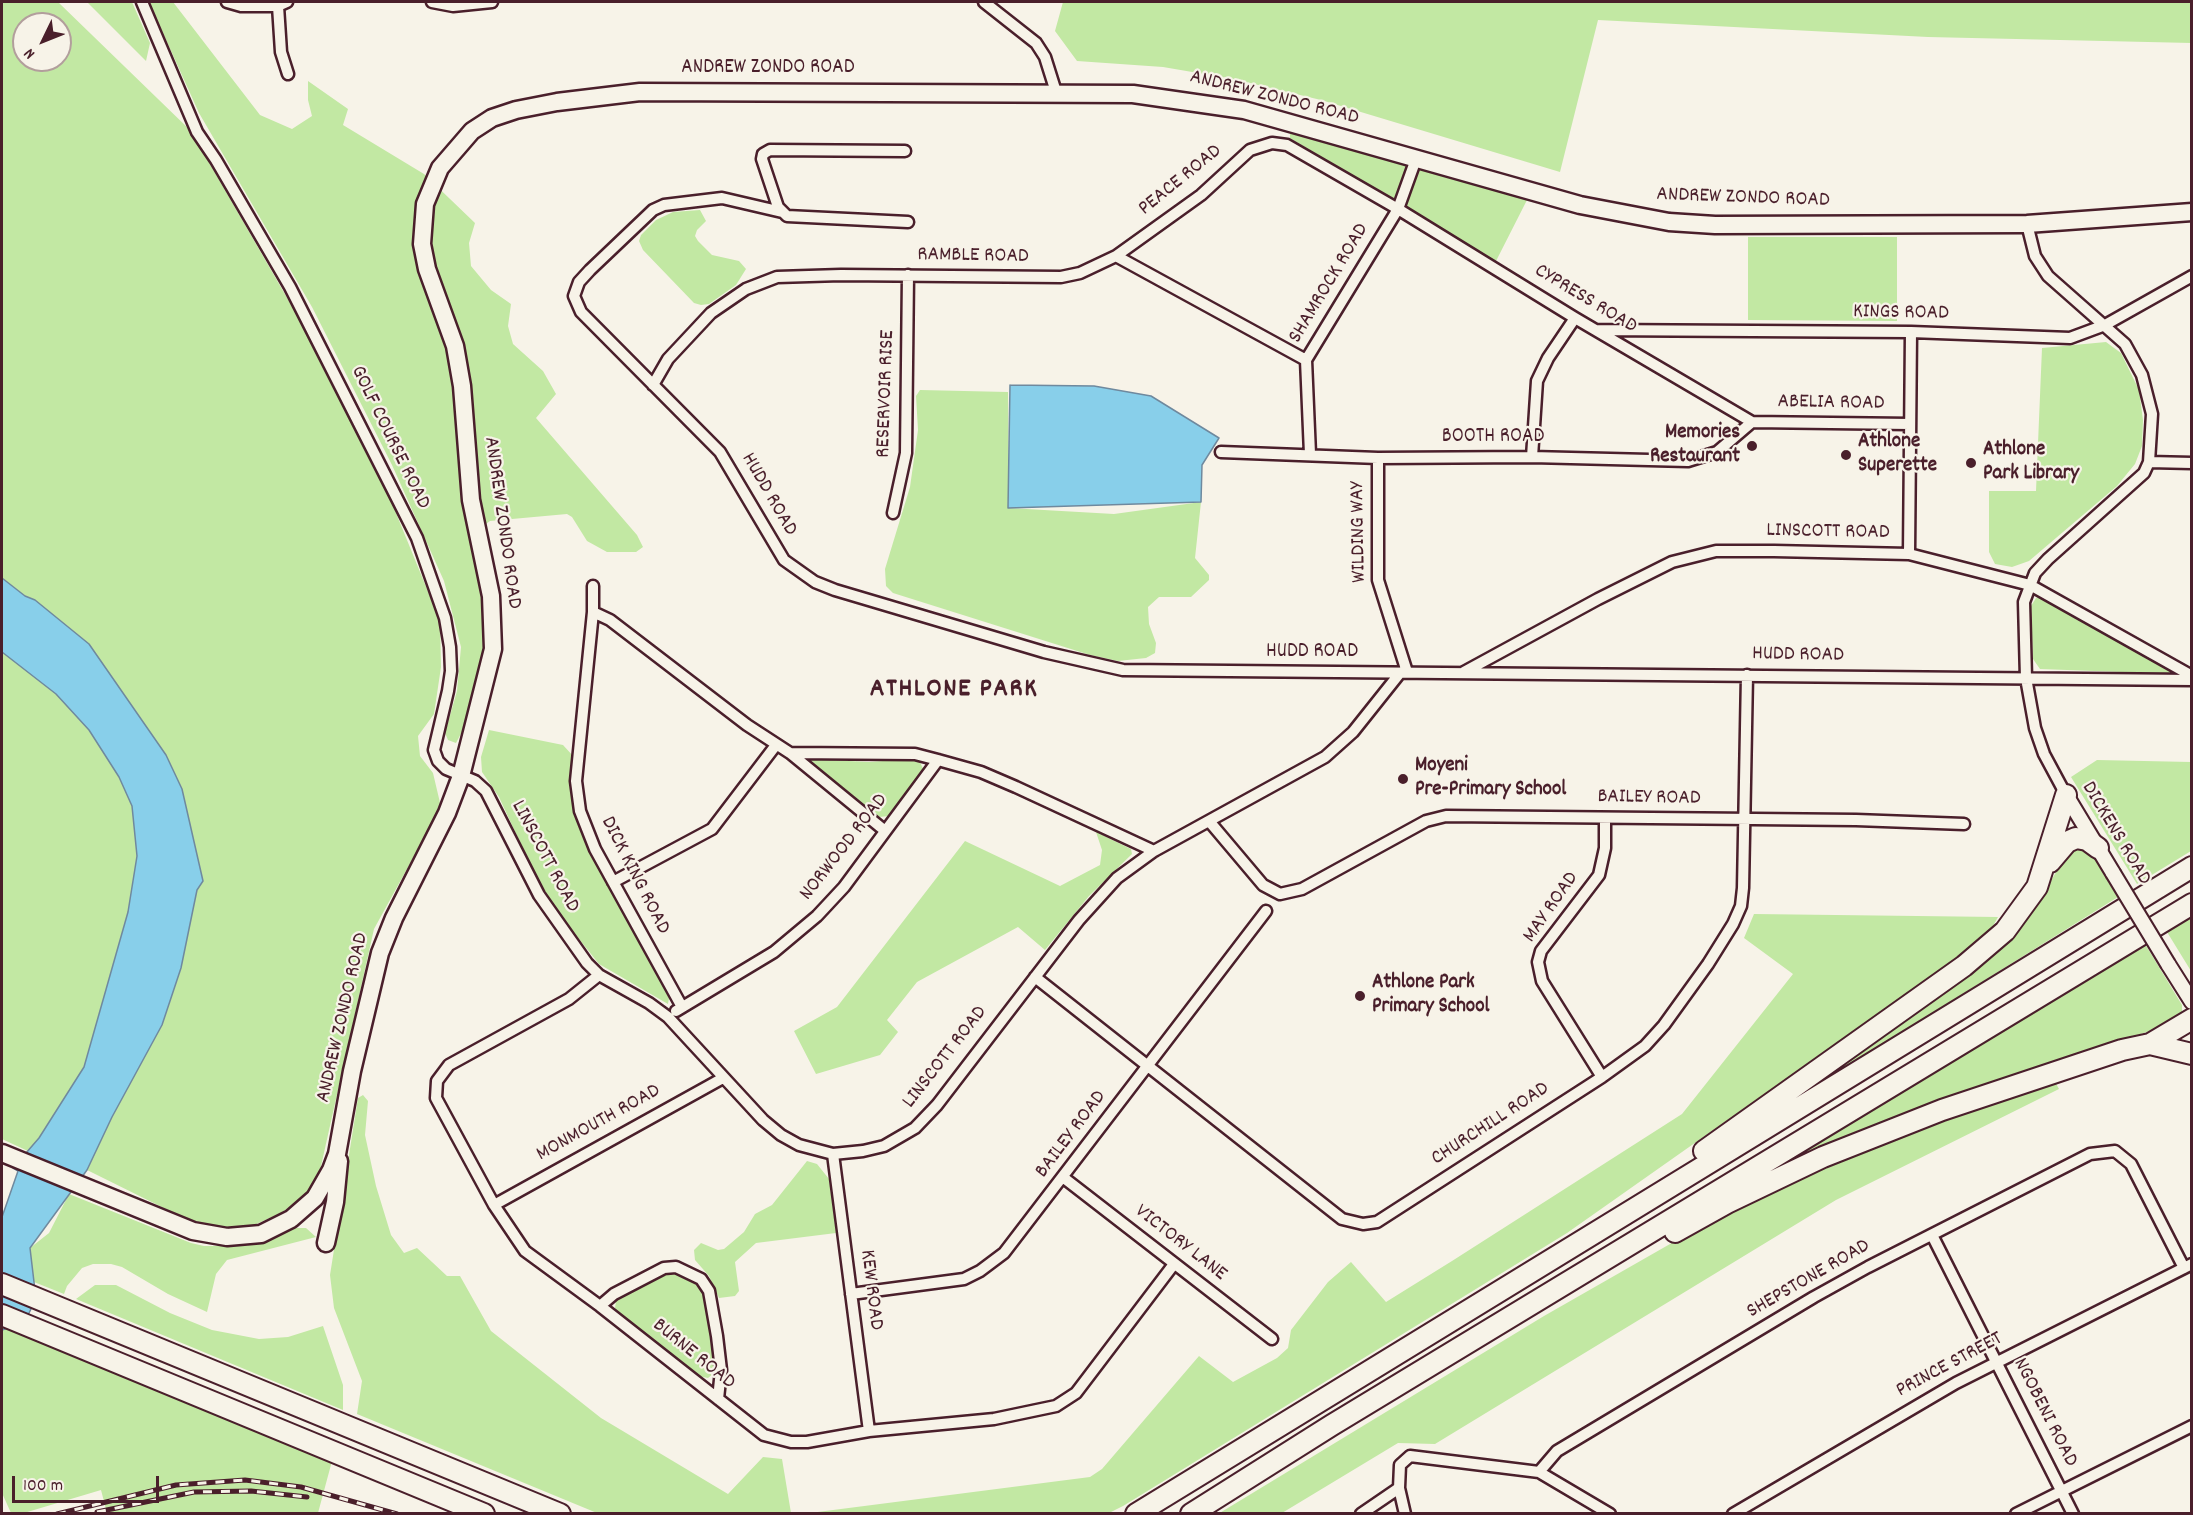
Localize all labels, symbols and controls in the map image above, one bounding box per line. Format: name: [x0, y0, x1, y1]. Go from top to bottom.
north arrow: [12, 12, 72, 72]
text: N: [19, 43, 41, 64]
street label: ANDREW ZONDO ROAD: [681, 56, 855, 82]
street label: ANDREW ZONDO ROAD: [1187, 66, 1361, 132]
street label: PEACE ROAD: [1134, 140, 1228, 222]
street label: ANDREW ZONDO ROAD: [1656, 183, 1830, 215]
street label: SHAMROCK ROAD: [1284, 219, 1376, 349]
street label: RAMBLE ROAD: [917, 243, 1029, 271]
street label: CYPRESS ROAD: [1529, 260, 1641, 340]
street label: KINGS ROAD: [1853, 301, 1949, 327]
street label: RESERVOIR RISE: [872, 330, 902, 458]
street label: GOLF COURSE ROAD: [343, 362, 435, 514]
street label: ABELIA ROAD: [1777, 390, 1885, 418]
place label: Memories Restaurant: [1650, 421, 1740, 471]
street label: BOOTH ROAD: [1442, 425, 1544, 451]
place label: Athlone Superette: [1858, 430, 1937, 480]
street label: ANDREW ZONDO ROAD: [476, 435, 526, 611]
place label: Athlone Park Library: [1983, 438, 2079, 488]
marker: Memories Restaurant: [1745, 439, 1759, 453]
marker: Athlone Superette: [1839, 448, 1853, 462]
street label: HUDD ROAD: [734, 449, 802, 541]
marker: Athlone Park Library: [1964, 456, 1978, 470]
street label: WILDING WAY: [1347, 481, 1373, 583]
street label: LINSCOTT ROAD: [1766, 519, 1890, 547]
street label: HUDD ROAD: [1266, 640, 1358, 666]
street label: HUDD ROAD: [1752, 643, 1844, 669]
district label: ATHLONE PARK: [870, 675, 1038, 707]
place label: Moyeni Pre-Primary School: [1415, 754, 1566, 804]
marker: Moyeni Pre-Primary School: [1396, 772, 1410, 786]
street label: DICKENS ROAD: [2074, 778, 2156, 890]
street label: BAILEY ROAD: [1597, 786, 1701, 812]
street label: NORWOOD ROAD: [795, 789, 895, 907]
street label: LINSCOTT ROAD: [504, 797, 584, 917]
street label: DICK KING ROAD: [594, 813, 674, 939]
street label: MAY ROAD: [1518, 868, 1586, 948]
street label: ANDREW ZONDO ROAD: [312, 931, 376, 1105]
place label: Athlone Park Primary School: [1372, 971, 1490, 1021]
marker: Athlone Park Primary School: [1353, 989, 1367, 1003]
street label: LINSCOTT ROAD: [898, 1002, 994, 1114]
street label: CHURCHILL ROAD: [1427, 1077, 1555, 1173]
street label: MONMOUTH ROAD: [533, 1080, 665, 1168]
street label: BAILEY ROAD: [1031, 1086, 1113, 1184]
street label: VICTORY LANE: [1129, 1200, 1231, 1288]
street label: SHEPSTONE ROAD: [1743, 1235, 1875, 1325]
street label: KEW ROAD: [853, 1248, 887, 1332]
street label: BURNE ROAD: [646, 1314, 740, 1396]
street label: PRINCE STREET: [1893, 1327, 2007, 1405]
street label: NGOBENI ROAD: [2006, 1354, 2082, 1472]
scale bar: [15, 1464, 162, 1502]
text: 100 m: [23, 1474, 63, 1499]

